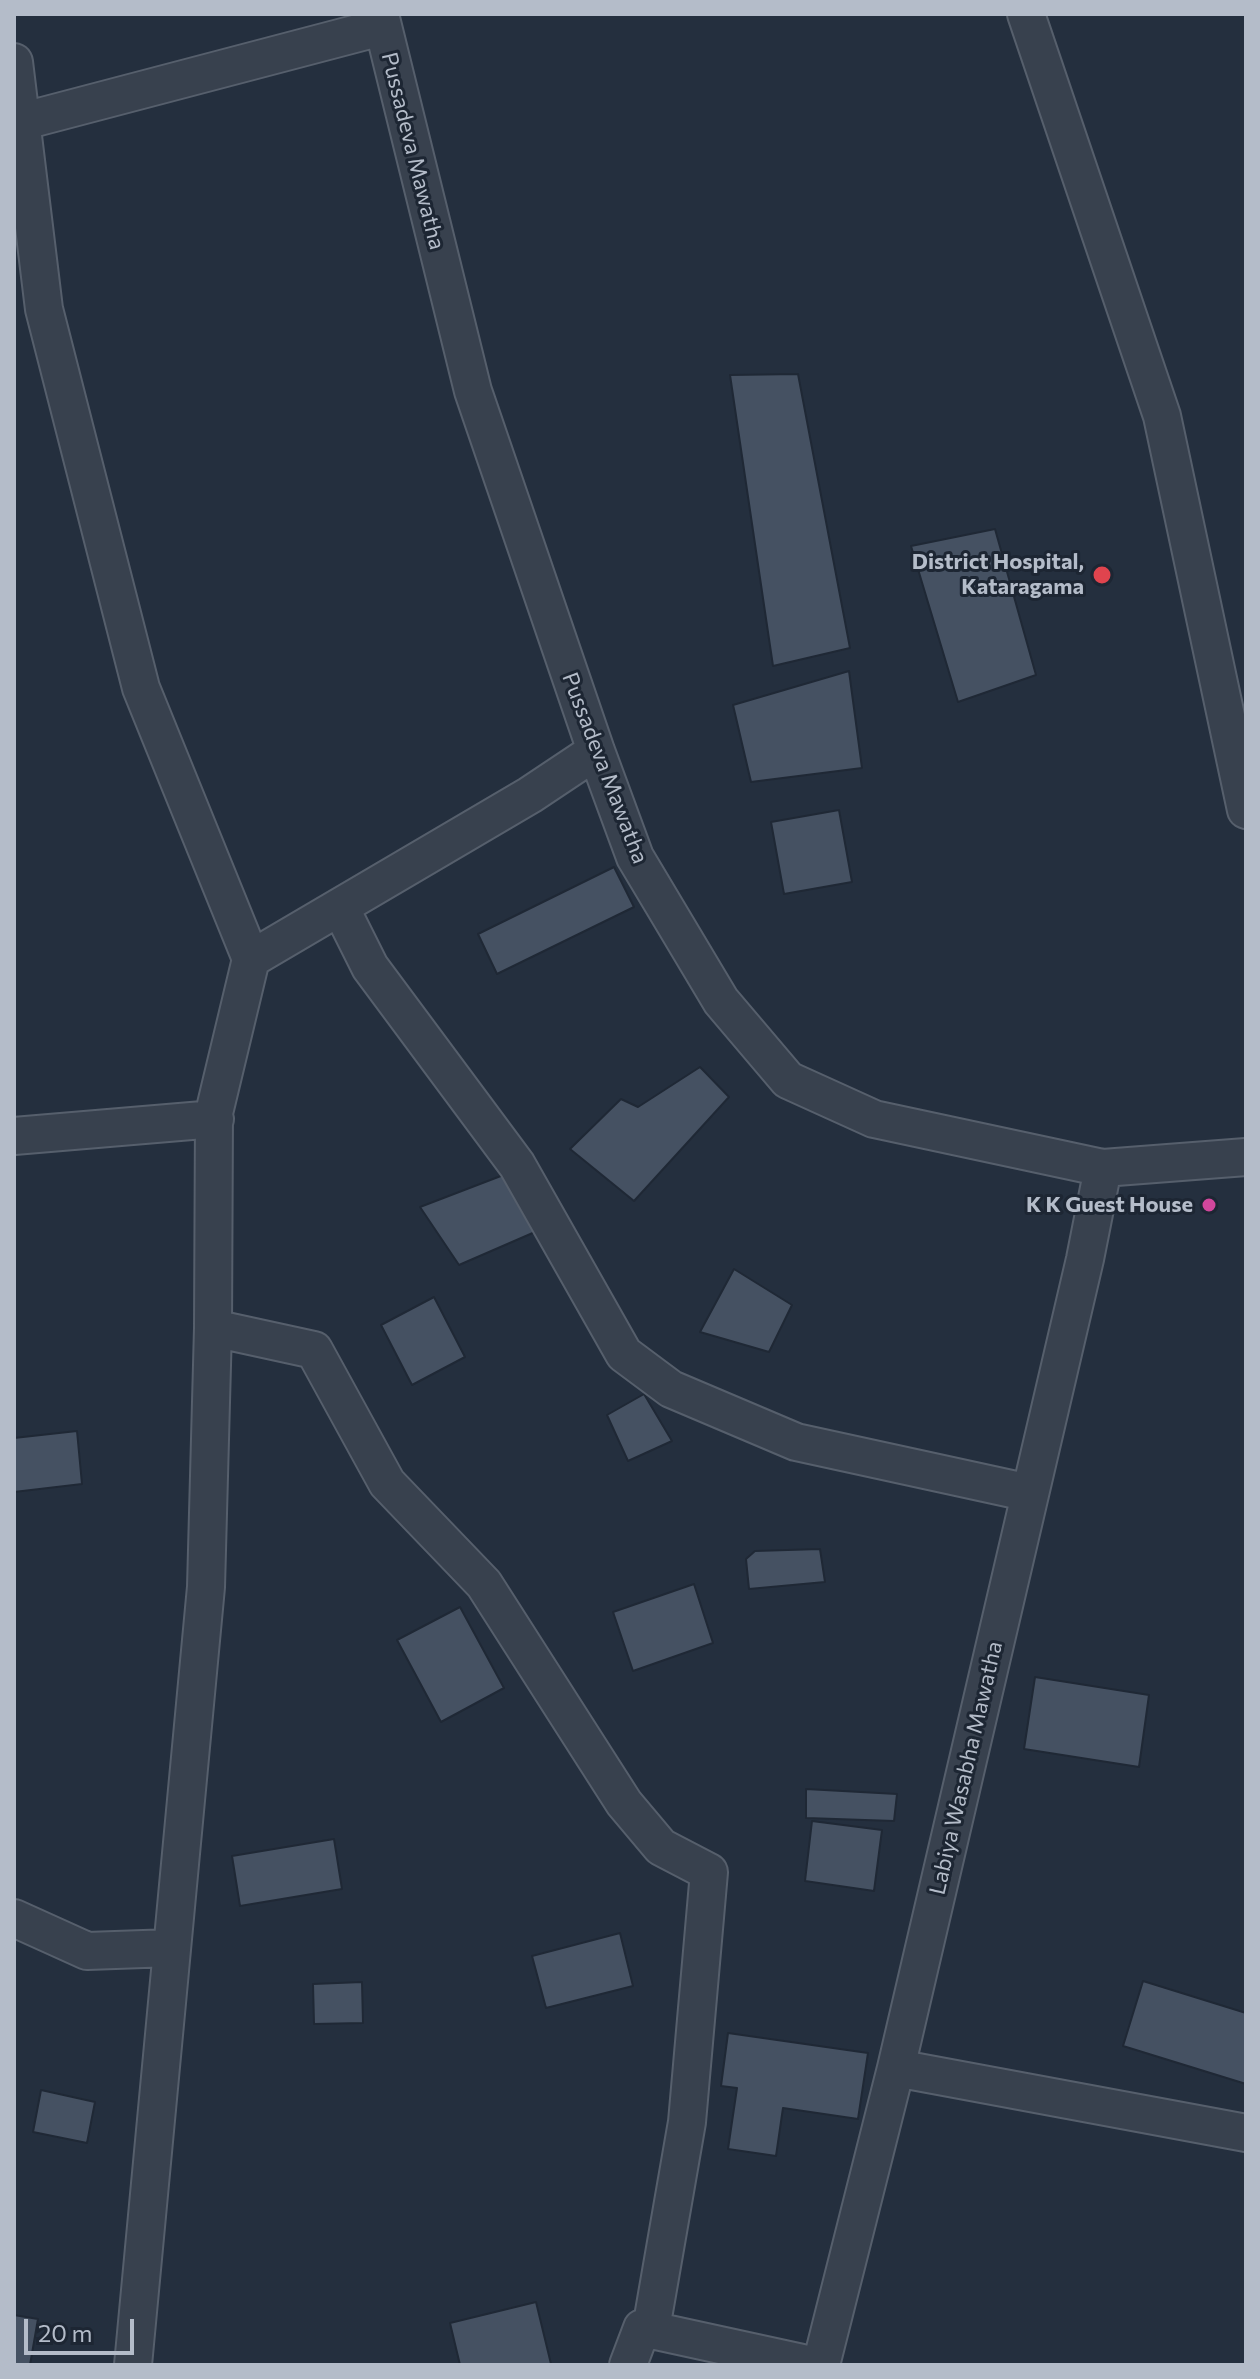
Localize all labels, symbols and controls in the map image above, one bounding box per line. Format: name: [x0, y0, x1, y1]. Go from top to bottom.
street label: Pussadeva Mawatha: [376, 50, 450, 252]
place label: District Hospital, Kataragama: [912, 549, 1084, 600]
marker: District Hospital, Kataragama: [1091, 564, 1113, 586]
street label: Pussadeva Mawatha: [556, 669, 654, 867]
place label: K K Guest House: [1026, 1192, 1193, 1218]
marker: K K Guest House: [1200, 1196, 1218, 1214]
street label: Labiya Wasabha Mawatha: [924, 1639, 1008, 1897]
scale bar: [28, 2303, 138, 2353]
text: 20 m: [38, 2318, 92, 2347]

